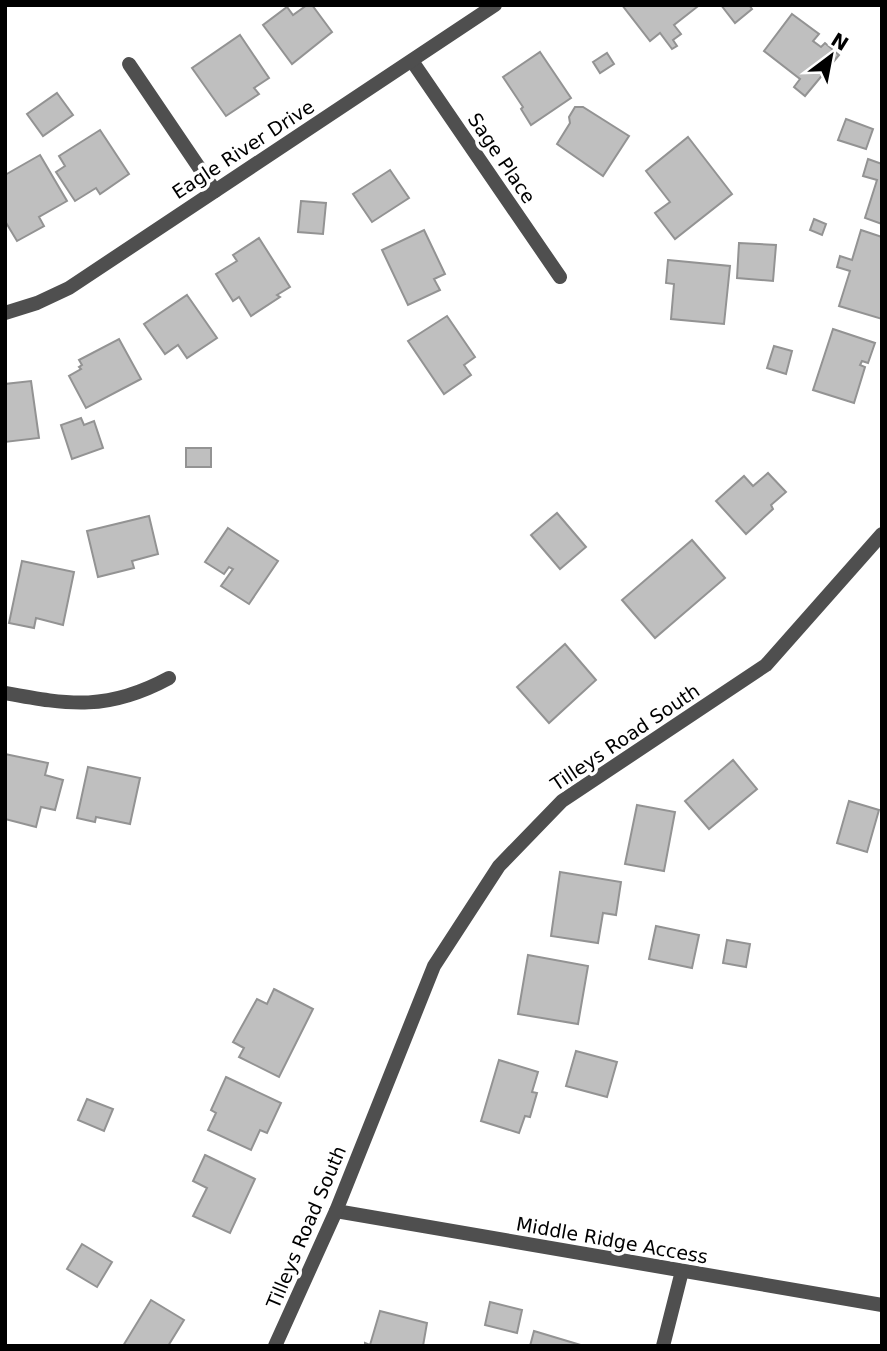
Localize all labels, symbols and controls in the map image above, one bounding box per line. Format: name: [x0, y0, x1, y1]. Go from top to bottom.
north arrow: [796, 21, 866, 91]
text: N: [827, 28, 853, 55]
street label: Eagle River Drive: [168, 95, 318, 203]
street label: Sage Place: [464, 109, 540, 207]
street label: Tilleys Road South: [546, 679, 704, 796]
street label: Tilleys Road South: [261, 1142, 350, 1313]
street label: Middle Ridge Access: [514, 1212, 710, 1268]

